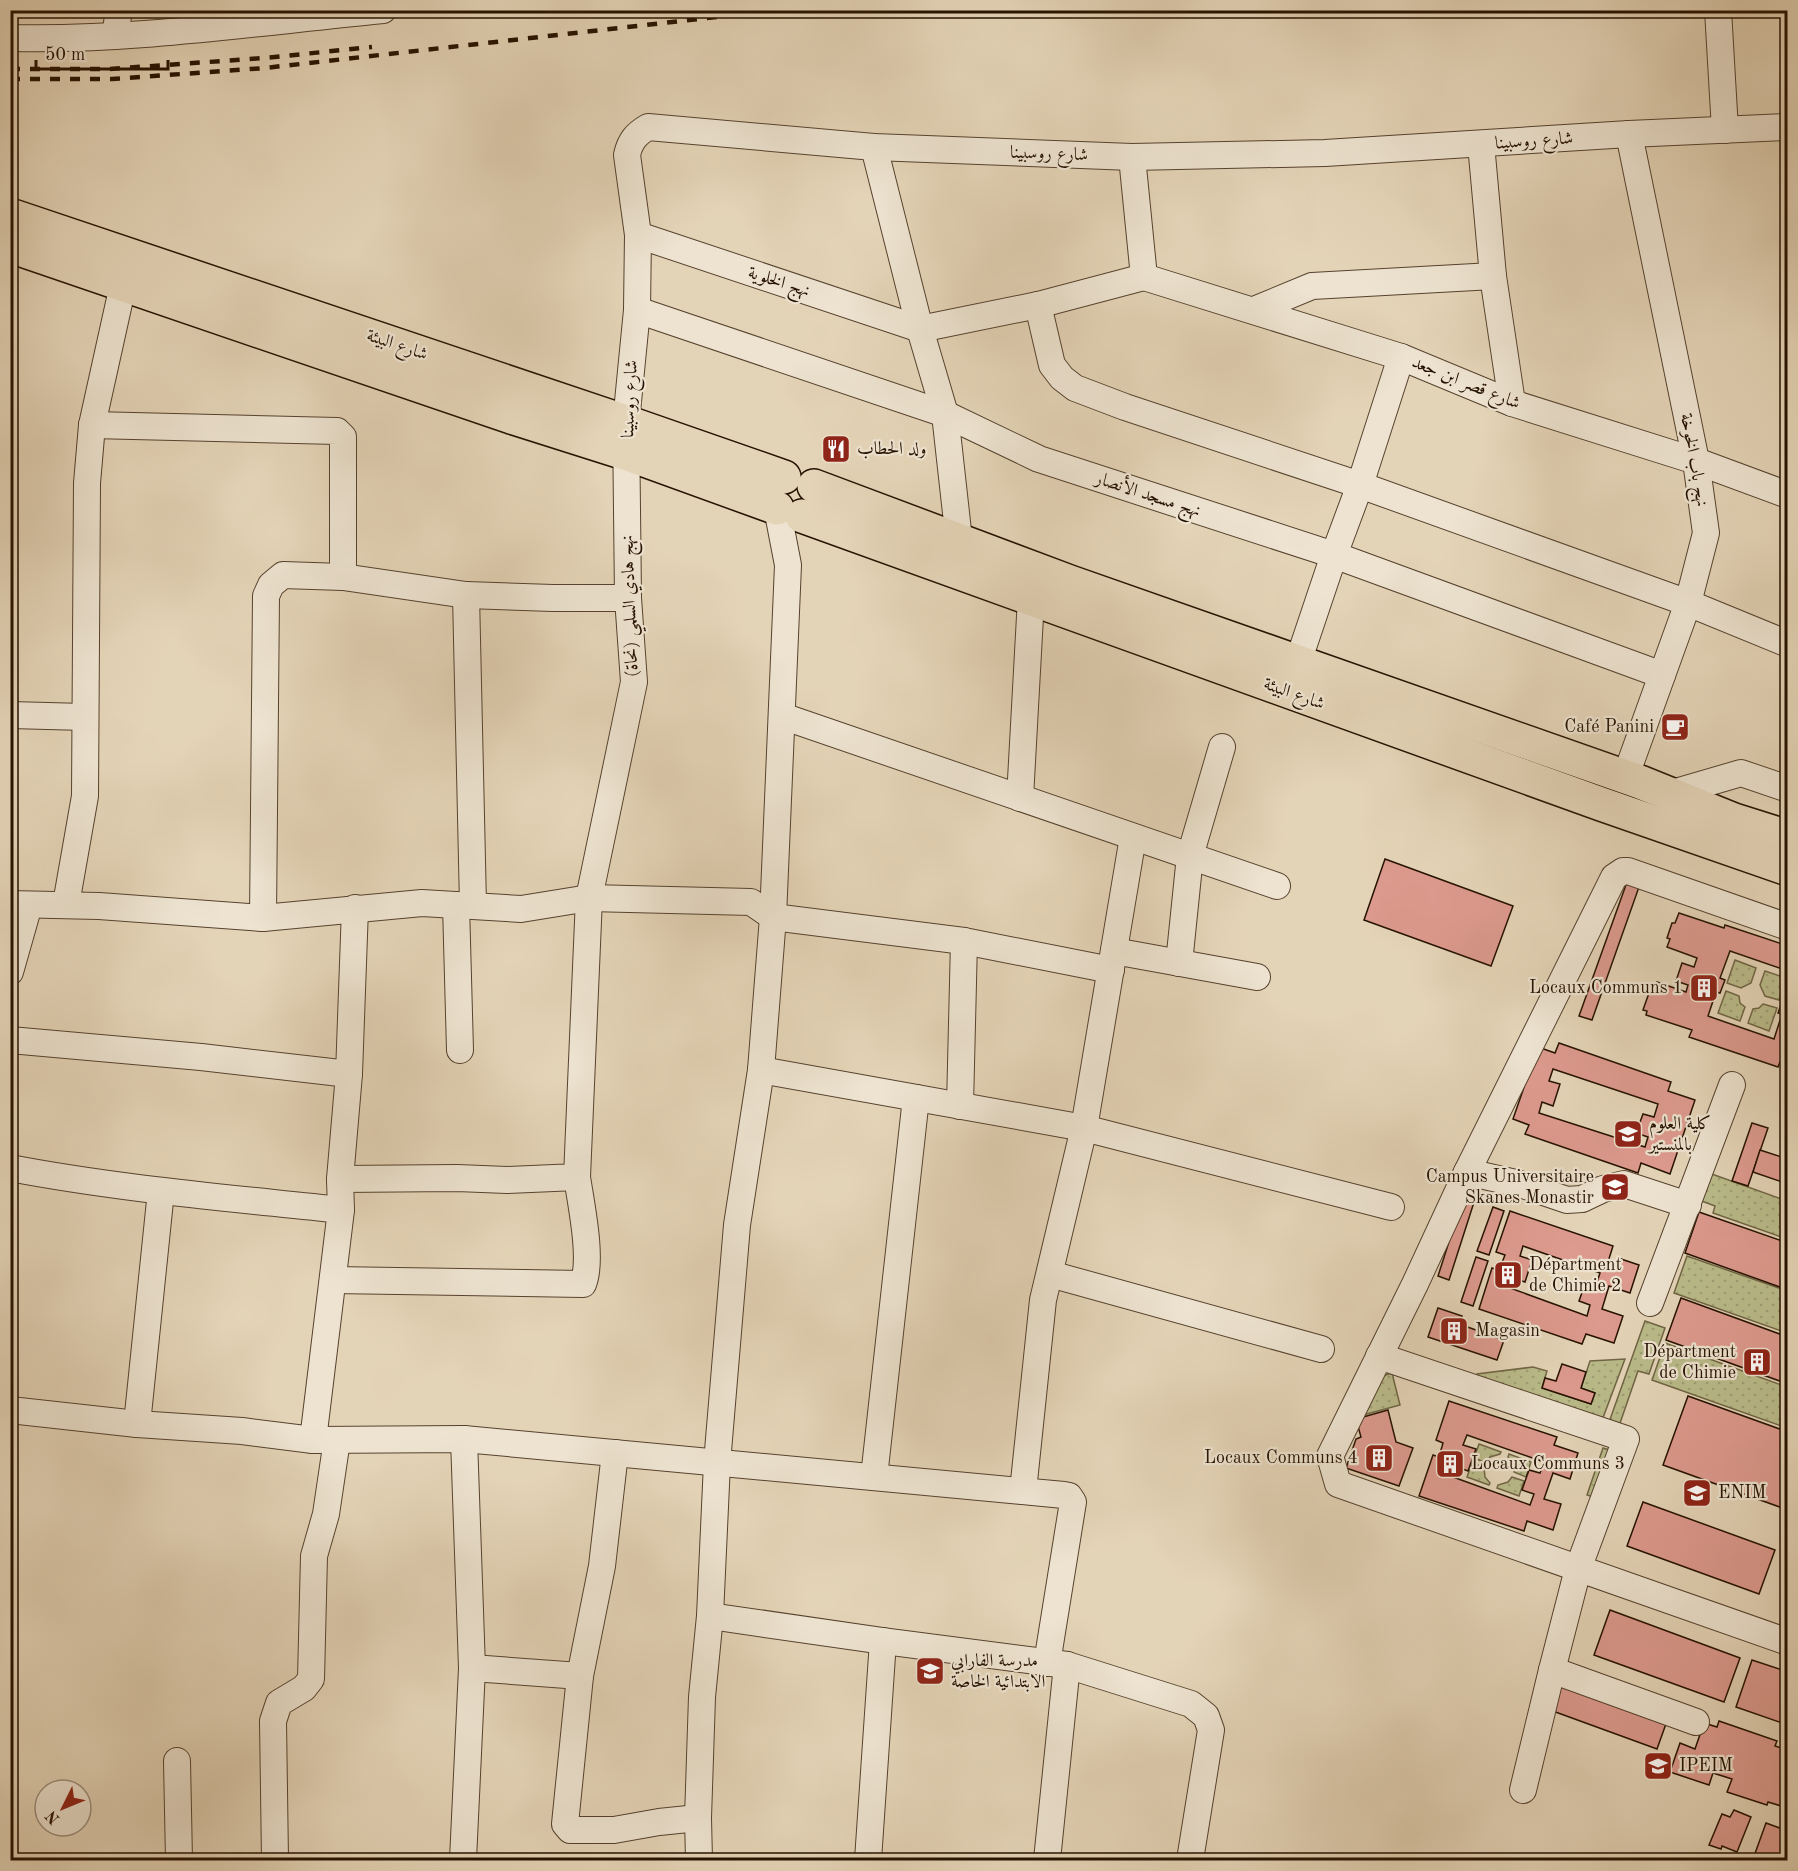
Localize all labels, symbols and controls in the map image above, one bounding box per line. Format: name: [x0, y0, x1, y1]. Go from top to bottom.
scale bar: [36, 33, 168, 71]
text: 50 m: [45, 46, 85, 64]
street label: شارع روسبينا: [1494, 129, 1574, 158]
street label: شارع روسبينا: [1009, 144, 1088, 169]
street label: نهج الخلوية: [744, 264, 812, 306]
street label: شارع البيئة: [362, 326, 430, 369]
street label: شارع قصر ابن جعد: [1407, 353, 1523, 418]
street label: شارع روسبينا: [619, 359, 646, 439]
street label: نهج باب الخوخة: [1671, 412, 1711, 509]
restaurant icon: ولد الحطاب: [820, 433, 852, 465]
place label: ولد الحطاب: [857, 440, 927, 459]
street label: نهج مسجد الأنصار: [1089, 464, 1204, 526]
street label: نهج هادي السلمي (نحاة): [618, 534, 648, 677]
street label: شارع البيئة: [1259, 675, 1327, 718]
cafe icon: Café Panini: [1659, 711, 1691, 743]
place label: Café Panini: [1564, 718, 1654, 736]
building icon: Locaux Communs 1: [1688, 972, 1720, 1004]
place label: Locaux Communs 1: [1529, 979, 1683, 997]
place label: كلية العلوم بالمنستير: [1647, 1114, 1711, 1155]
school or university icon: كلية العلوم بالمنستير: [1612, 1118, 1644, 1150]
place label: Campus Universitaire Skanes Monastir: [1426, 1168, 1595, 1207]
school or university icon: Campus Universitaire Skanes Monastir: [1599, 1171, 1631, 1203]
place label: Départment de Chimie 2: [1529, 1256, 1622, 1295]
building icon: Départment de Chimie 2: [1492, 1259, 1524, 1291]
building icon: Magasin: [1438, 1315, 1470, 1347]
place label: Magasin: [1475, 1322, 1540, 1340]
place label: Départment de Chimie: [1643, 1343, 1736, 1382]
building icon: Départment de Chimie: [1741, 1346, 1773, 1378]
building icon: Locaux Communs 4: [1363, 1442, 1395, 1474]
building icon: Locaux Communs 3: [1434, 1448, 1466, 1480]
place label: Locaux Communs 4: [1204, 1449, 1358, 1467]
place label: Locaux Communs 3: [1471, 1455, 1625, 1473]
school or university icon: ENIM: [1681, 1477, 1713, 1509]
place label: ENIM: [1718, 1484, 1766, 1502]
place label: مدرسة الفارابي الابتدائية الخاصة: [951, 1652, 1046, 1692]
school or university icon: مدرسة الفارابي الابتدائية الخاصة: [914, 1655, 946, 1687]
school or university icon: IPEIM: [1642, 1750, 1674, 1782]
place label: IPEIM: [1679, 1757, 1733, 1775]
north arrow: [33, 1778, 93, 1838]
text: N: [43, 1806, 64, 1827]

